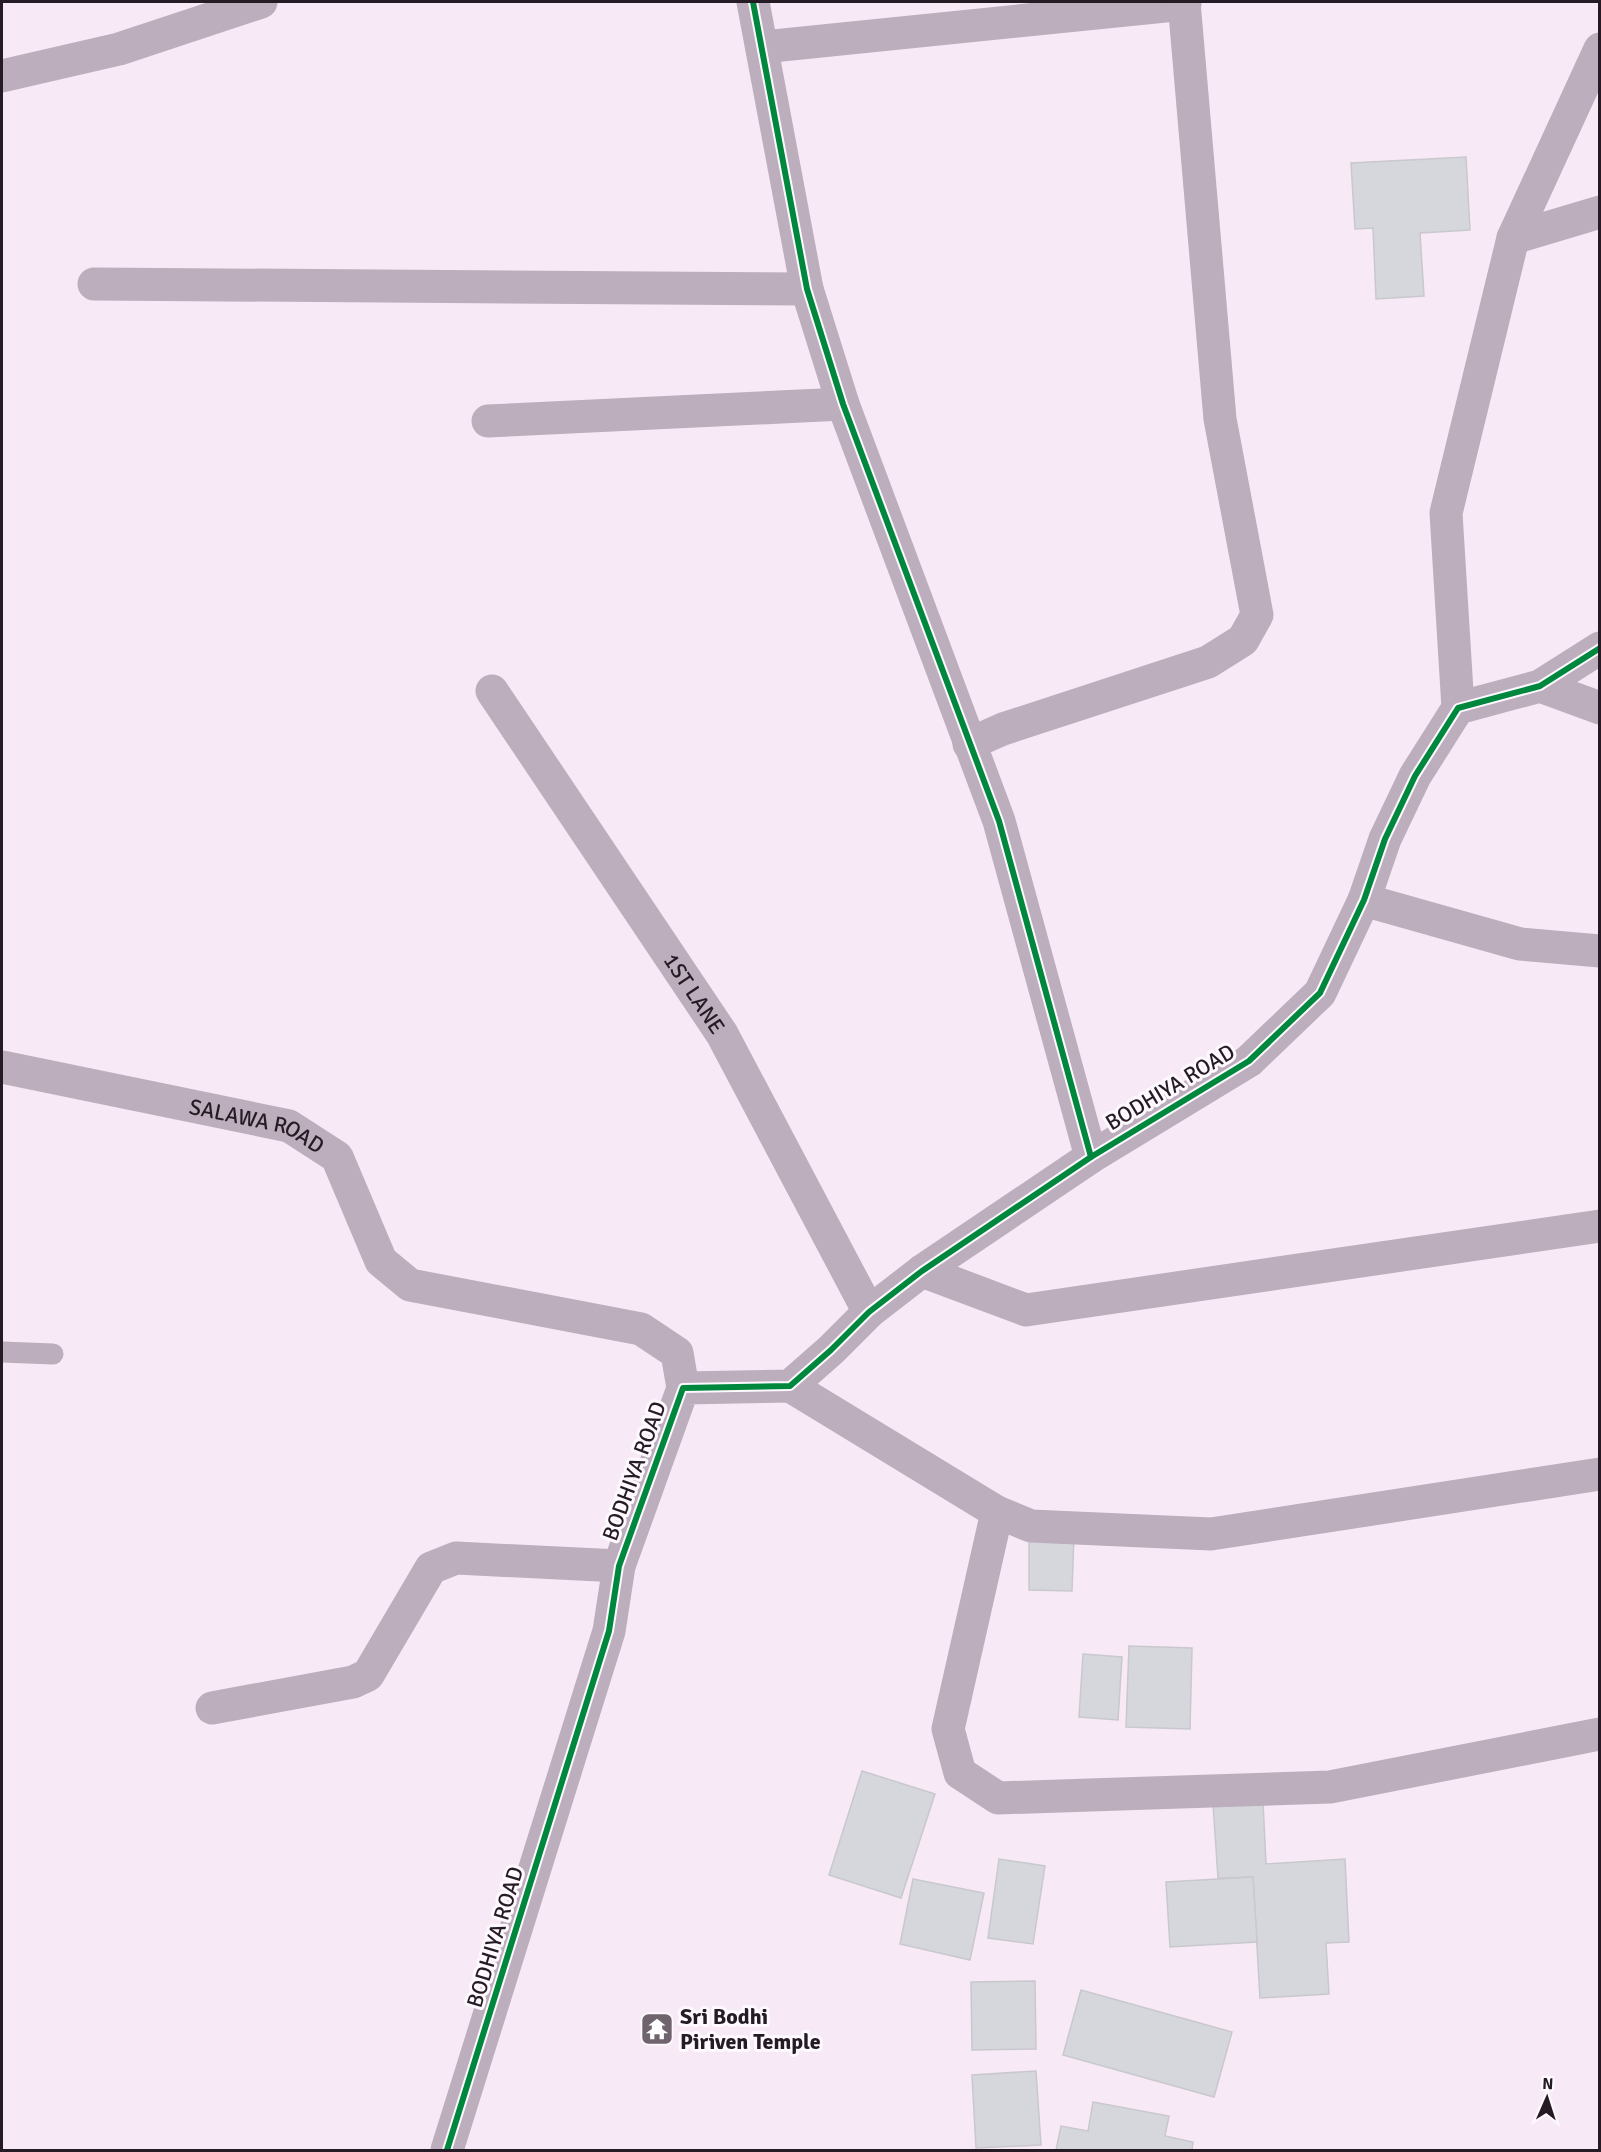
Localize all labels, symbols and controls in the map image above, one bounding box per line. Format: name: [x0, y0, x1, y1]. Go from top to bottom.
street label: 1ST LANE: [658, 948, 731, 1039]
street label: BODHIYA ROAD: [1100, 1038, 1240, 1136]
street label: SALAWA ROAD: [187, 1092, 330, 1159]
street label: BODHIYA ROAD: [596, 1398, 672, 1544]
street label: BODHIYA ROAD: [461, 1863, 529, 2011]
place label: Sri Bodhi Piriven Temple: [680, 2003, 821, 2055]
temple icon: Sri Bodhi Piriven Temple: [639, 2011, 675, 2047]
north arrow: [1517, 2068, 1577, 2128]
text: N: [1542, 2074, 1554, 2094]

